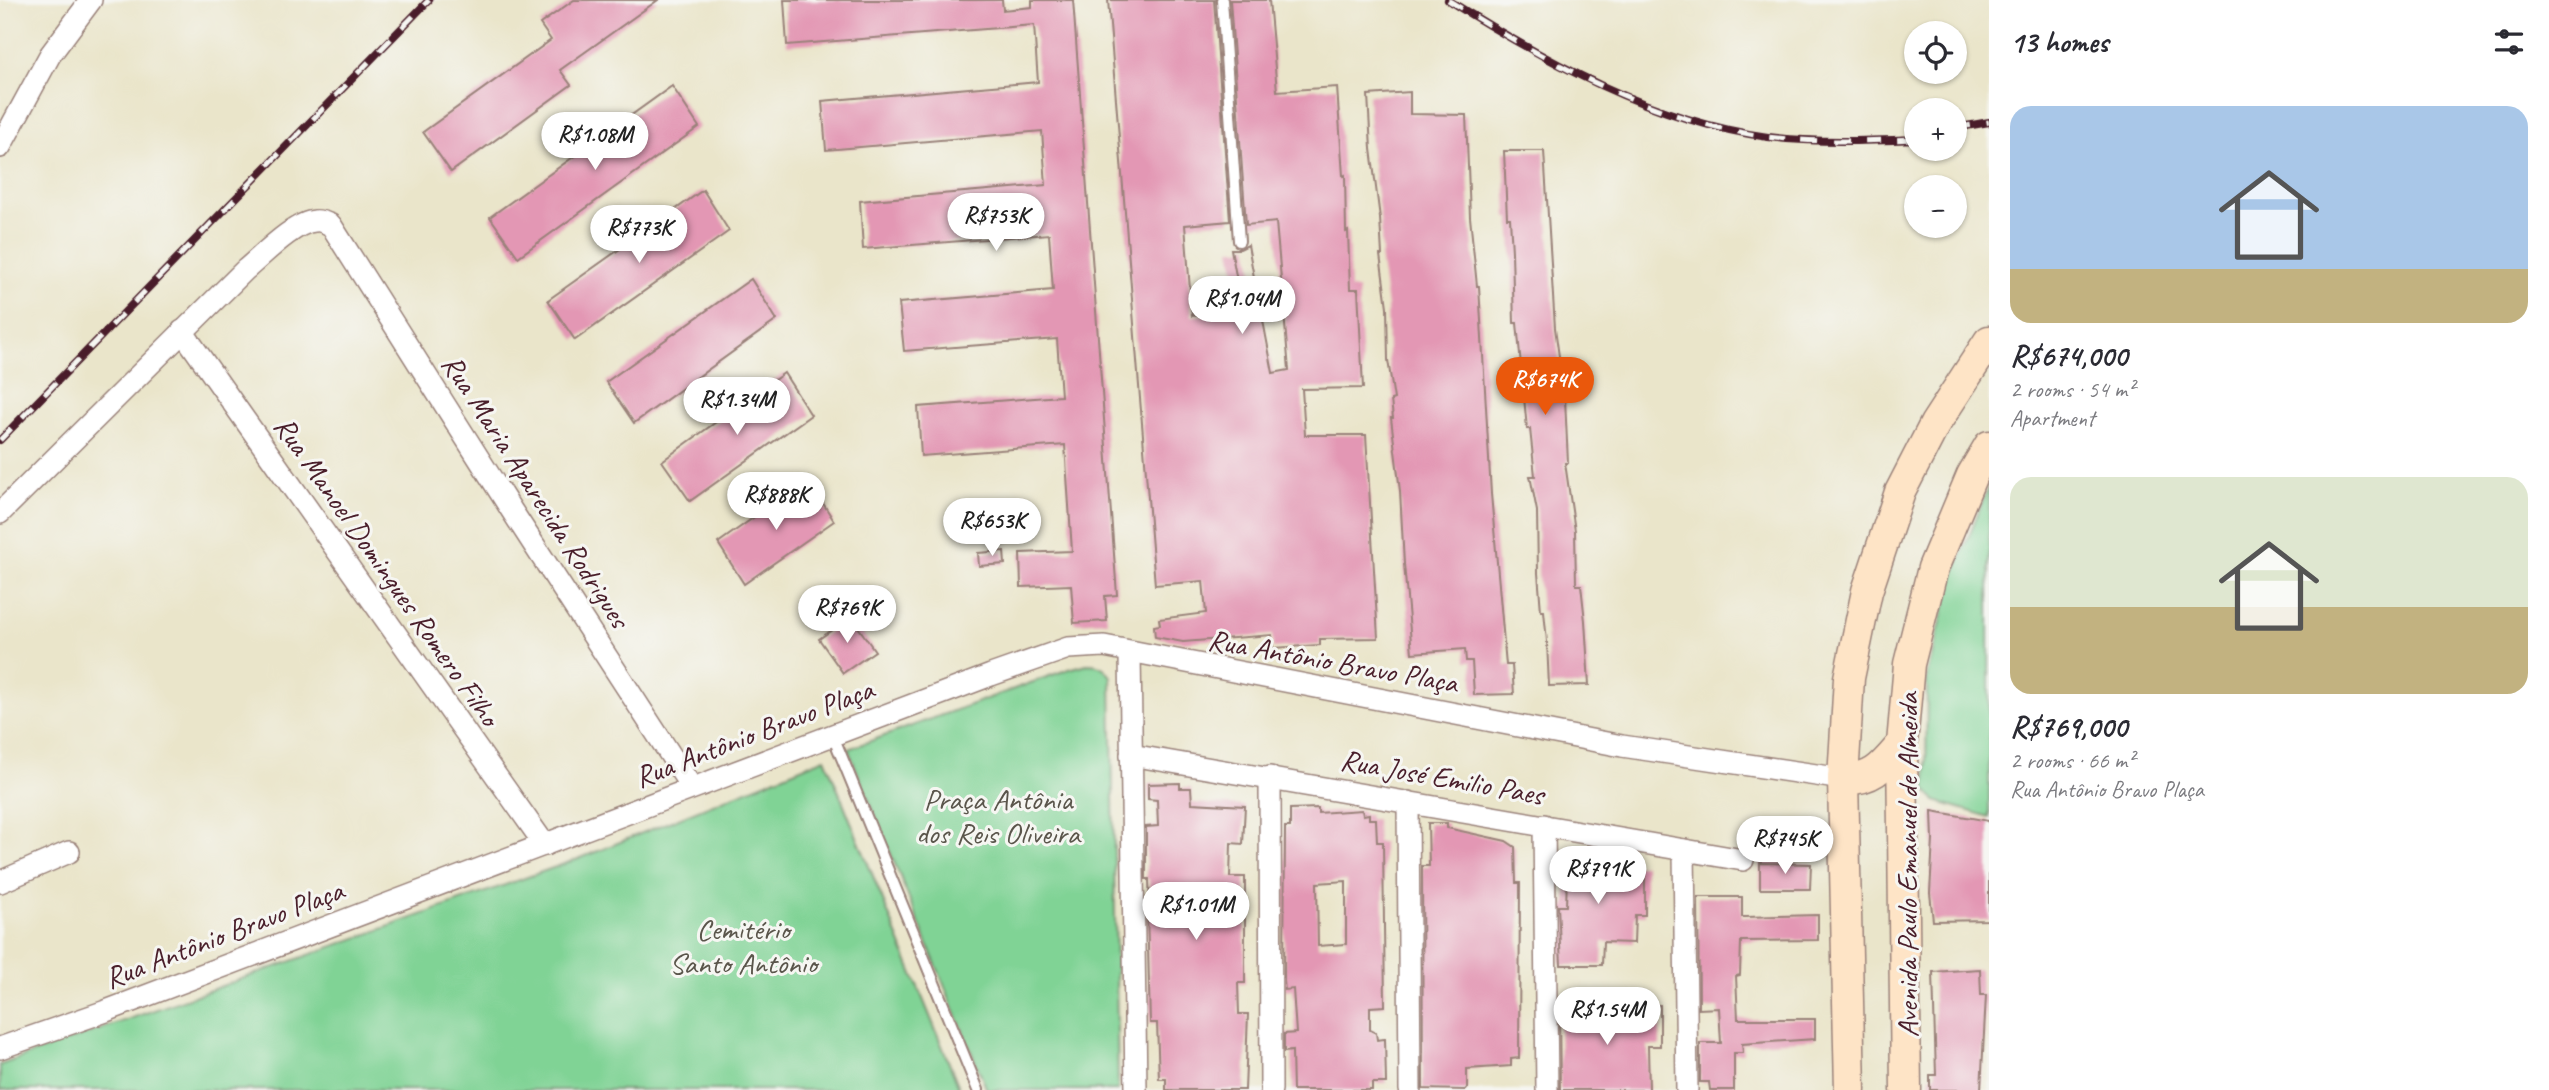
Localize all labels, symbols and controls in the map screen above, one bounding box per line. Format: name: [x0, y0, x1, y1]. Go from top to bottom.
map controls: [1904, 21, 1967, 238]
button: locate: [1904, 21, 1967, 84]
text: 13 homes: [2010, 23, 2108, 61]
icon: filters: [2490, 23, 2528, 61]
button: +: [1904, 98, 1967, 161]
pin: R$1.08M: [530, 113, 660, 172]
text: R$1.08M: [557, 120, 633, 149]
icon: home: [2206, 152, 2332, 278]
button: −: [1904, 175, 1967, 238]
pin: R$753K: [939, 194, 1053, 253]
text: R$753K: [963, 201, 1029, 230]
pin: R$773K: [582, 205, 696, 265]
text: R$773K: [606, 213, 672, 242]
pin: R$1.04M: [1177, 276, 1307, 336]
text: R$1.04M: [1204, 284, 1280, 313]
text: R$674,000: [2010, 337, 2127, 375]
street label: Rua Maria Aparecida Rodrigues: [433, 347, 640, 637]
pin: R$674K: [1488, 358, 1602, 417]
text: R$674K: [1512, 365, 1578, 394]
text: 2 rooms · 54 m²: [2010, 375, 2134, 404]
pin: R$1.34M: [672, 378, 802, 437]
text: R$1.34M: [699, 385, 775, 414]
text: Apartment: [2010, 404, 2095, 433]
street label: Rua Manoel Domingues Romero Filho: [266, 409, 510, 736]
pin: R$888K: [719, 472, 833, 532]
text: R$888K: [743, 480, 809, 509]
pin: R$653K: [935, 498, 1049, 558]
text: R$653K: [959, 506, 1025, 535]
icon: home: [2206, 523, 2332, 649]
pin: R$769K: [790, 586, 904, 645]
text: R$769K: [814, 593, 880, 622]
street label: Rua Antônio Bravo Plaça: [1205, 620, 1463, 702]
street label: Rua Antônio Bravo Plaça: [629, 669, 881, 796]
street label: Avenida Paulo Emanuel de Almeida: [1888, 691, 1926, 1037]
text: R$769,000: [2010, 708, 2127, 746]
street label: Rua José Emilio Paes: [1338, 740, 1549, 814]
text: 2 rooms · 66 m²: [2010, 746, 2134, 775]
text: Rua Antônio Bravo Plaça: [2010, 775, 2204, 804]
park label: Praça Antônia dos Reis Oliveira: [916, 780, 1082, 852]
pin: R$745K: [1728, 816, 1842, 876]
text: R$745K: [1752, 824, 1818, 853]
pin: R$791K: [1541, 846, 1655, 906]
text: R$791K: [1565, 854, 1631, 883]
street label: Rua Antônio Bravo Plaça: [99, 870, 351, 997]
pin: R$1.01M: [1131, 883, 1261, 942]
text: R$1.01M: [1158, 890, 1234, 919]
park label: Cemitério Santo Antônio: [669, 910, 820, 982]
pin: R$1.54M: [1542, 988, 1672, 1047]
text: R$1.54M: [1570, 995, 1644, 1024]

